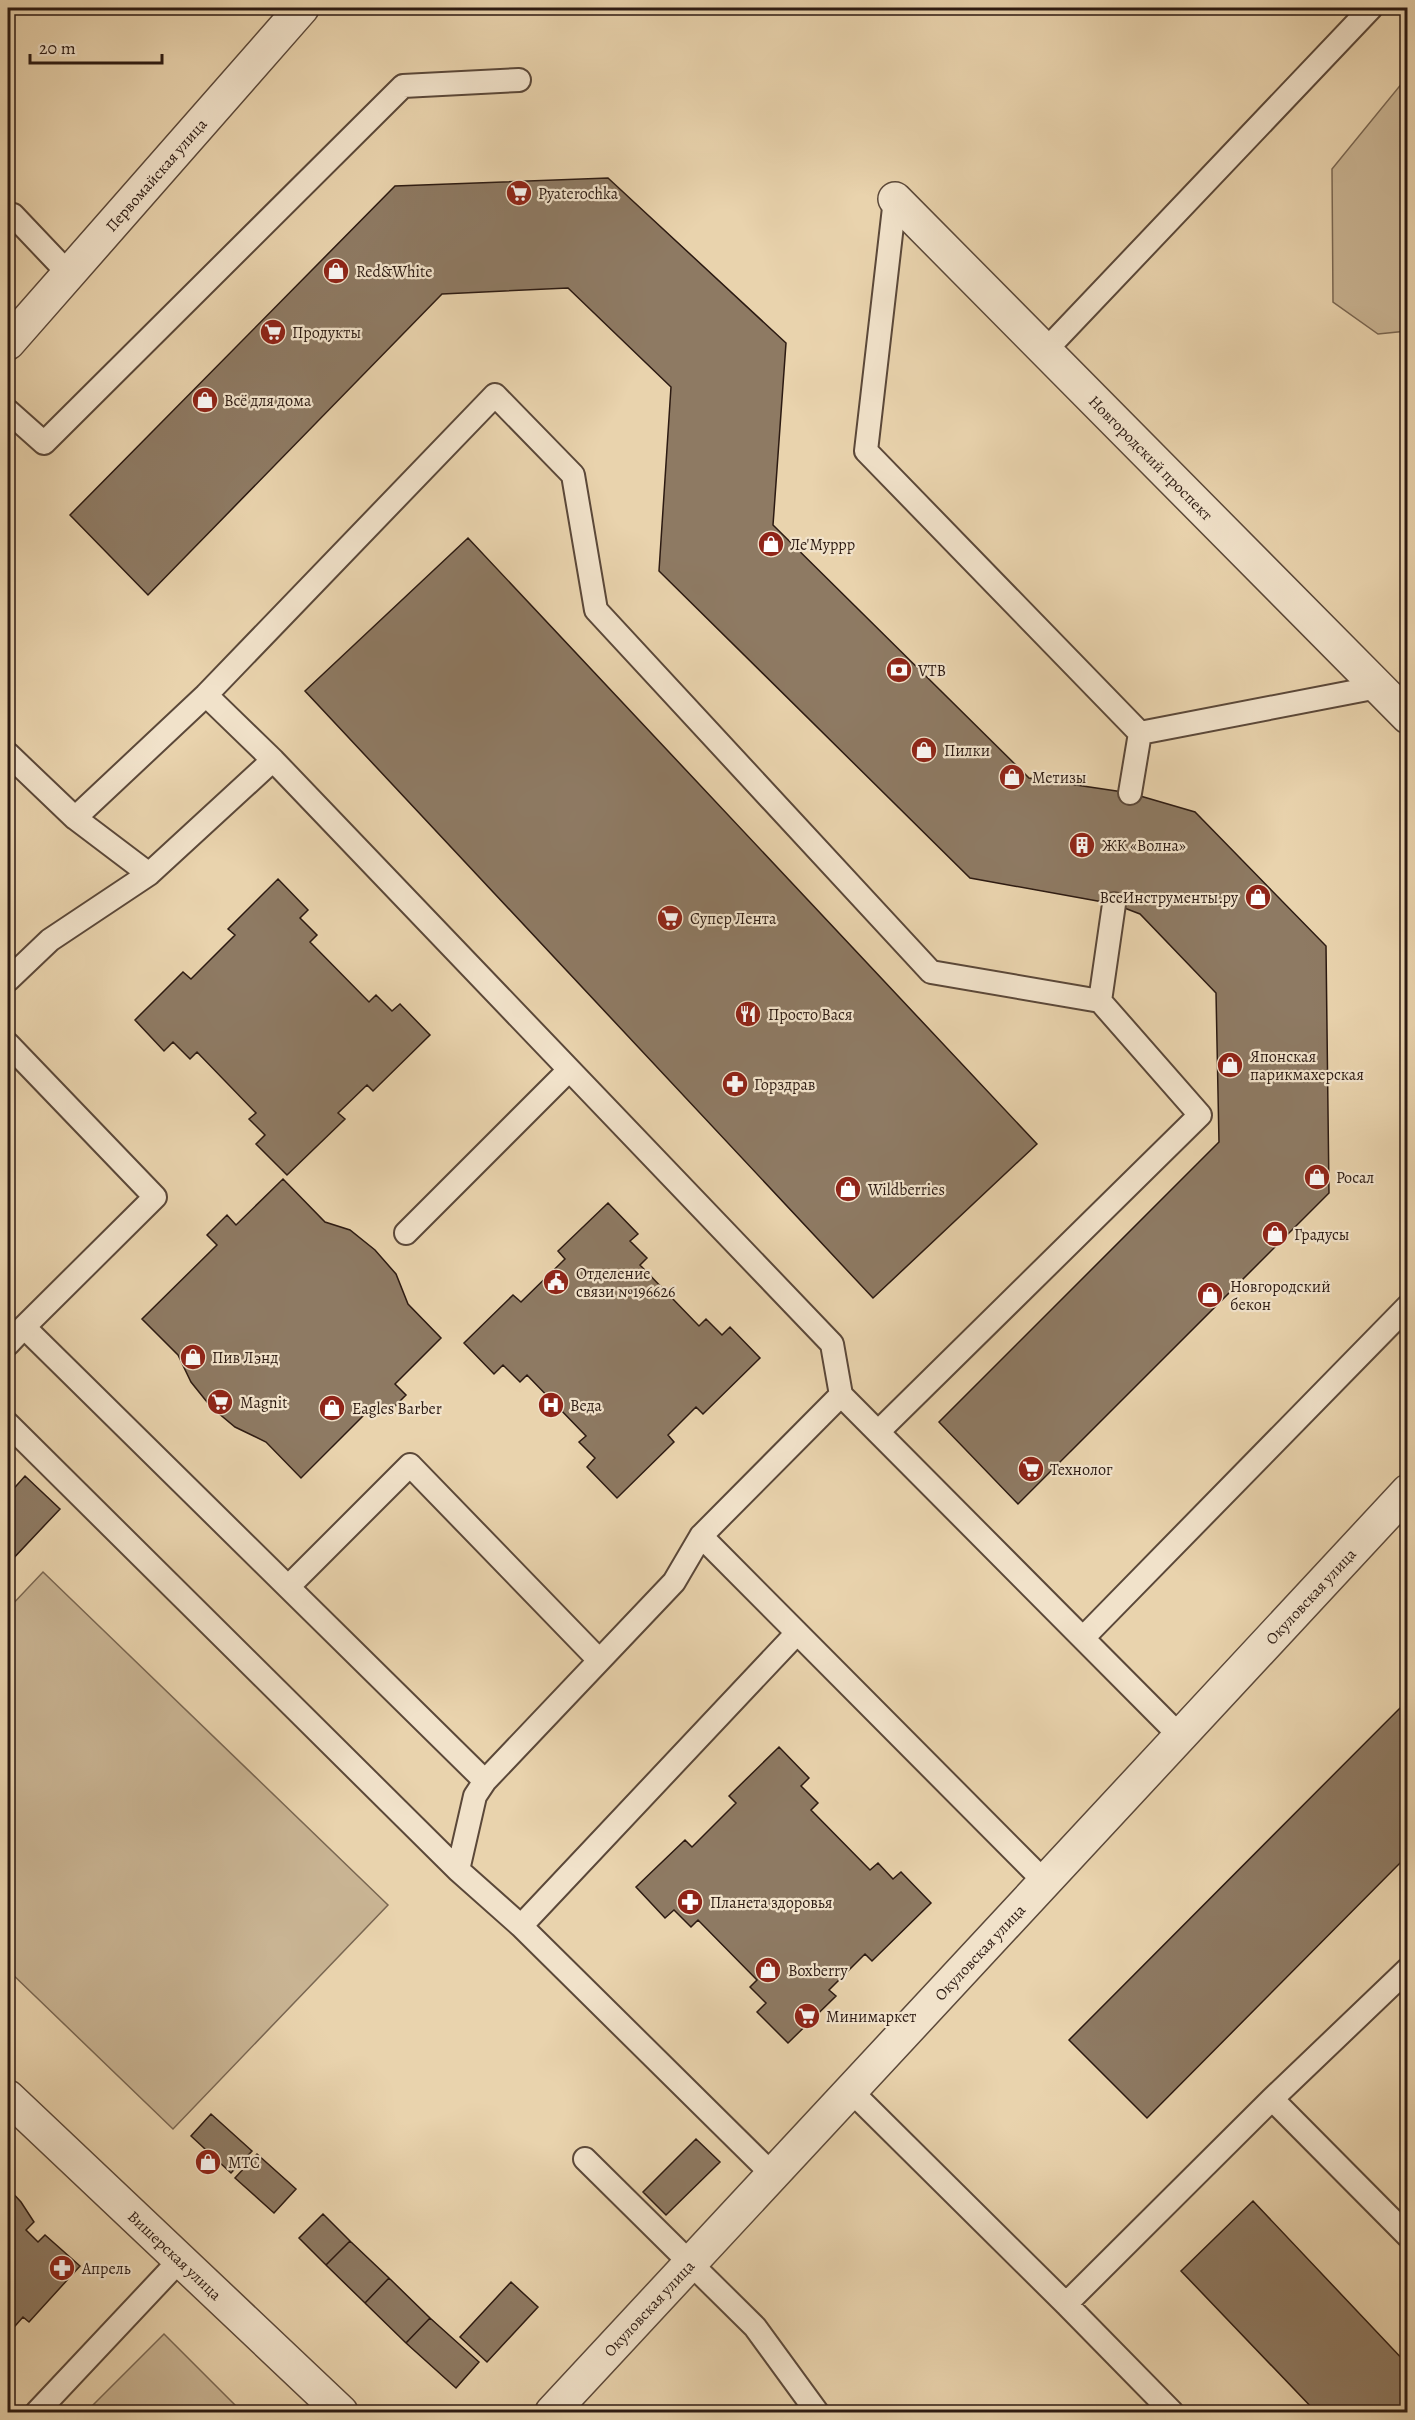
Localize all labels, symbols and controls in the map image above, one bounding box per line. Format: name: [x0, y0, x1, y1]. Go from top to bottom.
scale bar: [30, 27, 162, 65]
text: 20 m: [39, 36, 76, 60]
street label: Первомайская улица: [101, 113, 213, 237]
supermarket icon: Pyaterochka: [504, 178, 534, 208]
place label: Pyaterochka: [538, 183, 619, 205]
shop icon: Red&White: [321, 256, 351, 286]
place label: Red&White: [356, 261, 433, 283]
supermarket icon: Продукты: [258, 317, 288, 347]
place label: Продукты: [292, 322, 361, 344]
shop icon: Всё для дома: [190, 385, 220, 415]
place label: Всё для дома: [224, 390, 312, 412]
street label: Новгородский проспект: [1083, 391, 1217, 526]
shop icon: Ле'Муррр: [756, 529, 786, 559]
place label: Ле'Муррр: [790, 534, 855, 556]
bank icon: VTB: [884, 655, 914, 685]
place label: VTB: [917, 660, 946, 682]
shop icon: Пилки: [909, 735, 939, 765]
place label: Пилки: [944, 740, 990, 762]
shop icon: Метизы: [997, 762, 1027, 792]
place label: Метизы: [1032, 767, 1087, 789]
building icon: ЖК «Волна»: [1067, 830, 1097, 860]
place label: ЖК «Волна»: [1102, 835, 1186, 857]
shop icon: ВсеИнструменты.ру: [1243, 882, 1273, 912]
place label: ВсеИнструменты.ру: [1100, 887, 1239, 909]
supermarket icon: Супер Лента: [655, 903, 685, 933]
place label: Супер Лента: [690, 908, 777, 930]
restaurant icon: Просто Вася: [733, 999, 763, 1029]
place label: Просто Вася: [768, 1004, 853, 1026]
place label: Японская парикмахерская: [1250, 1046, 1364, 1086]
shop icon: Японская парикмахерская: [1215, 1050, 1245, 1080]
pharmacy icon: Горздрав: [720, 1069, 750, 1099]
place label: Горздрав: [754, 1074, 815, 1096]
shop icon: Росал: [1302, 1162, 1332, 1192]
place label: Росал: [1336, 1167, 1374, 1189]
shop icon: Wildberries: [833, 1174, 863, 1204]
place label: Wildberries: [867, 1179, 945, 1201]
shop icon: Градусы: [1260, 1219, 1290, 1249]
place label: Градусы: [1294, 1224, 1350, 1246]
place label: Отделение связи №196626: [576, 1263, 675, 1303]
public building icon: Отделение связи №196626: [541, 1267, 571, 1297]
place label: Новгородский бекон: [1230, 1276, 1331, 1316]
shop icon: Новгородский бекон: [1195, 1280, 1225, 1310]
shop icon: Пив Лэнд: [178, 1342, 208, 1372]
place label: Пив Лэнд: [212, 1347, 278, 1369]
supermarket icon: Magnit: [205, 1387, 235, 1417]
hospital icon: Веда: [536, 1390, 566, 1420]
place label: Magnit: [240, 1392, 287, 1414]
shop icon: Eagles Barber: [317, 1393, 347, 1423]
place label: Веда: [570, 1395, 603, 1417]
place label: Eagles Barber: [352, 1398, 442, 1420]
supermarket icon: Технолог: [1016, 1454, 1046, 1484]
place label: Технолог: [1050, 1459, 1113, 1481]
street label: Окуловская улица: [1261, 1543, 1362, 1650]
pharmacy icon: Планета здоровья: [675, 1887, 705, 1917]
place label: Планета здоровья: [710, 1892, 833, 1914]
street label: Окуловская улица: [930, 1899, 1031, 2006]
shop icon: Boxberry: [753, 1955, 783, 1985]
place label: Boxberry: [788, 1960, 848, 1982]
supermarket icon: Минимаркет: [792, 2001, 822, 2031]
place label: Минимаркет: [826, 2006, 916, 2028]
shop icon: МТС: [193, 2147, 223, 2177]
place label: МТС: [228, 2152, 260, 2174]
street label: Вишерская улица: [123, 2206, 227, 2306]
pharmacy icon: Апрель: [47, 2253, 77, 2283]
street label: Окуловская улица: [599, 2255, 700, 2362]
place label: Апрель: [81, 2258, 131, 2280]

